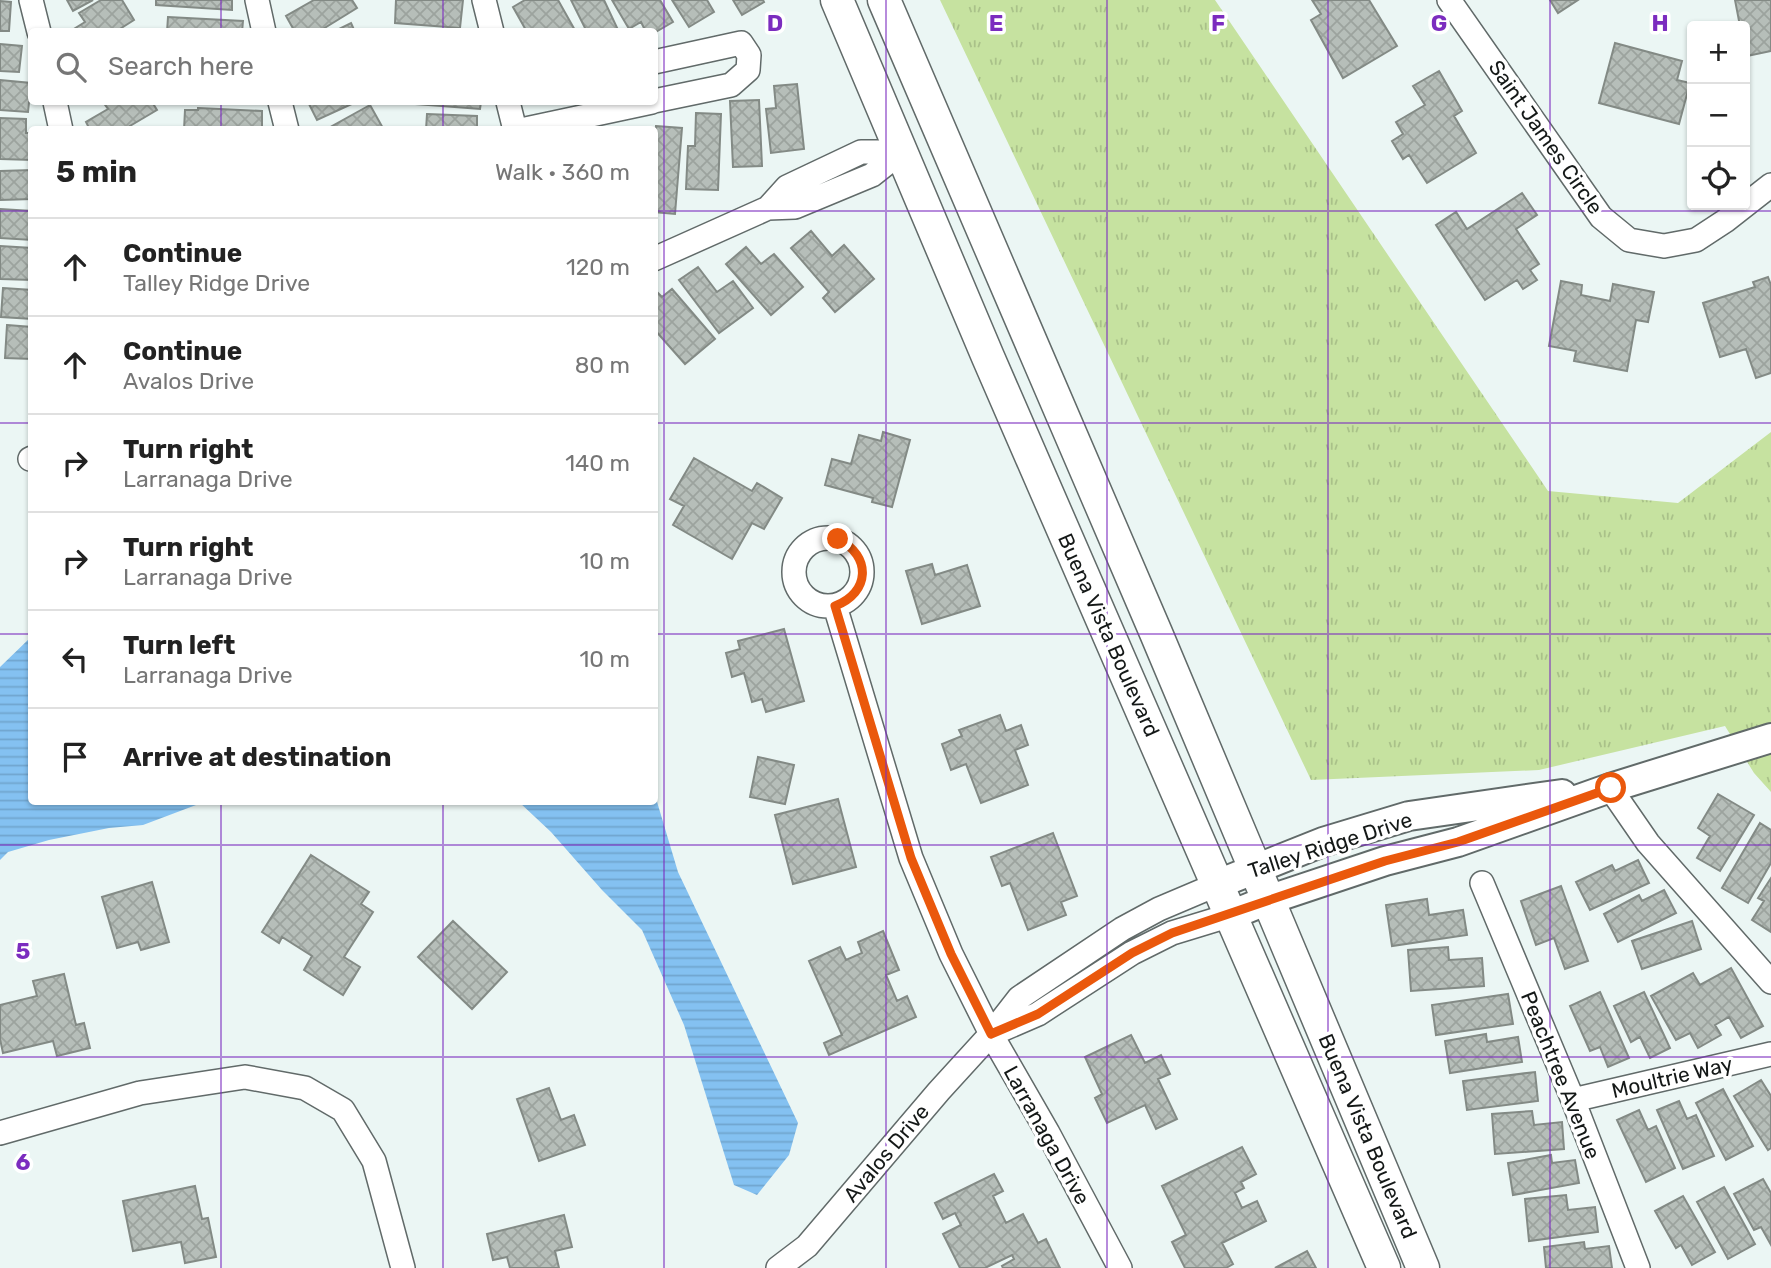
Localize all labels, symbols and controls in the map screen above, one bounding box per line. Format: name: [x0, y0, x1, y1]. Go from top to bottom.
text: D: [767, 9, 783, 37]
text: E: [989, 9, 1003, 37]
text: F: [1211, 9, 1225, 37]
text: G: [1431, 9, 1447, 37]
text: H: [1651, 9, 1669, 37]
map controls: [1687, 21, 1750, 210]
button: +: [1687, 21, 1750, 84]
search box: [28, 28, 658, 105]
icon: search: [52, 48, 90, 86]
text: Search here: [108, 51, 254, 82]
street label: Saint James Circle: [1484, 55, 1608, 219]
button: −: [1687, 84, 1750, 147]
button: locate: [1687, 147, 1750, 210]
text: 5 min: [56, 154, 137, 190]
text: Walk · 360 m: [495, 158, 630, 186]
text: Continue: [123, 238, 242, 269]
icon: ahead: [56, 248, 94, 286]
text: 120 m: [566, 253, 630, 281]
text: Talley Ridge Drive: [123, 269, 310, 297]
text: Continue: [123, 336, 242, 367]
icon: ahead: [56, 346, 94, 384]
text: 80 m: [575, 351, 630, 379]
text: Avalos Drive: [123, 367, 254, 395]
text: Turn right: [123, 434, 253, 465]
icon: right: [56, 444, 94, 482]
text: 140 m: [565, 449, 630, 477]
text: Larranaga Drive: [123, 465, 293, 493]
route end: [822, 523, 853, 554]
street label: Buena Vista Boulevard: [1053, 529, 1165, 741]
text: Turn right: [123, 532, 253, 563]
icon: right: [56, 542, 94, 580]
text: 10 m: [579, 547, 630, 575]
text: Larranaga Drive: [123, 563, 293, 591]
text: Turn left: [123, 630, 235, 661]
icon: left: [56, 640, 94, 678]
text: 10 m: [579, 645, 630, 673]
text: Larranaga Drive: [123, 661, 293, 689]
icon: arrive: [56, 738, 94, 776]
text: Arrive at destination: [123, 742, 391, 773]
route start: [1595, 772, 1626, 803]
street label: Talley Ridge Drive: [1245, 807, 1415, 883]
text: 5: [16, 937, 31, 965]
street label: Peachtree Avenue: [1516, 988, 1606, 1162]
street label: Buena Vista Boulevard: [1314, 1030, 1422, 1242]
street label: Moultrie Way: [1609, 1051, 1735, 1103]
street label: Larranaga Drive: [999, 1061, 1095, 1209]
street label: Avalos Drive: [838, 1099, 934, 1207]
text: 6: [16, 1148, 31, 1176]

